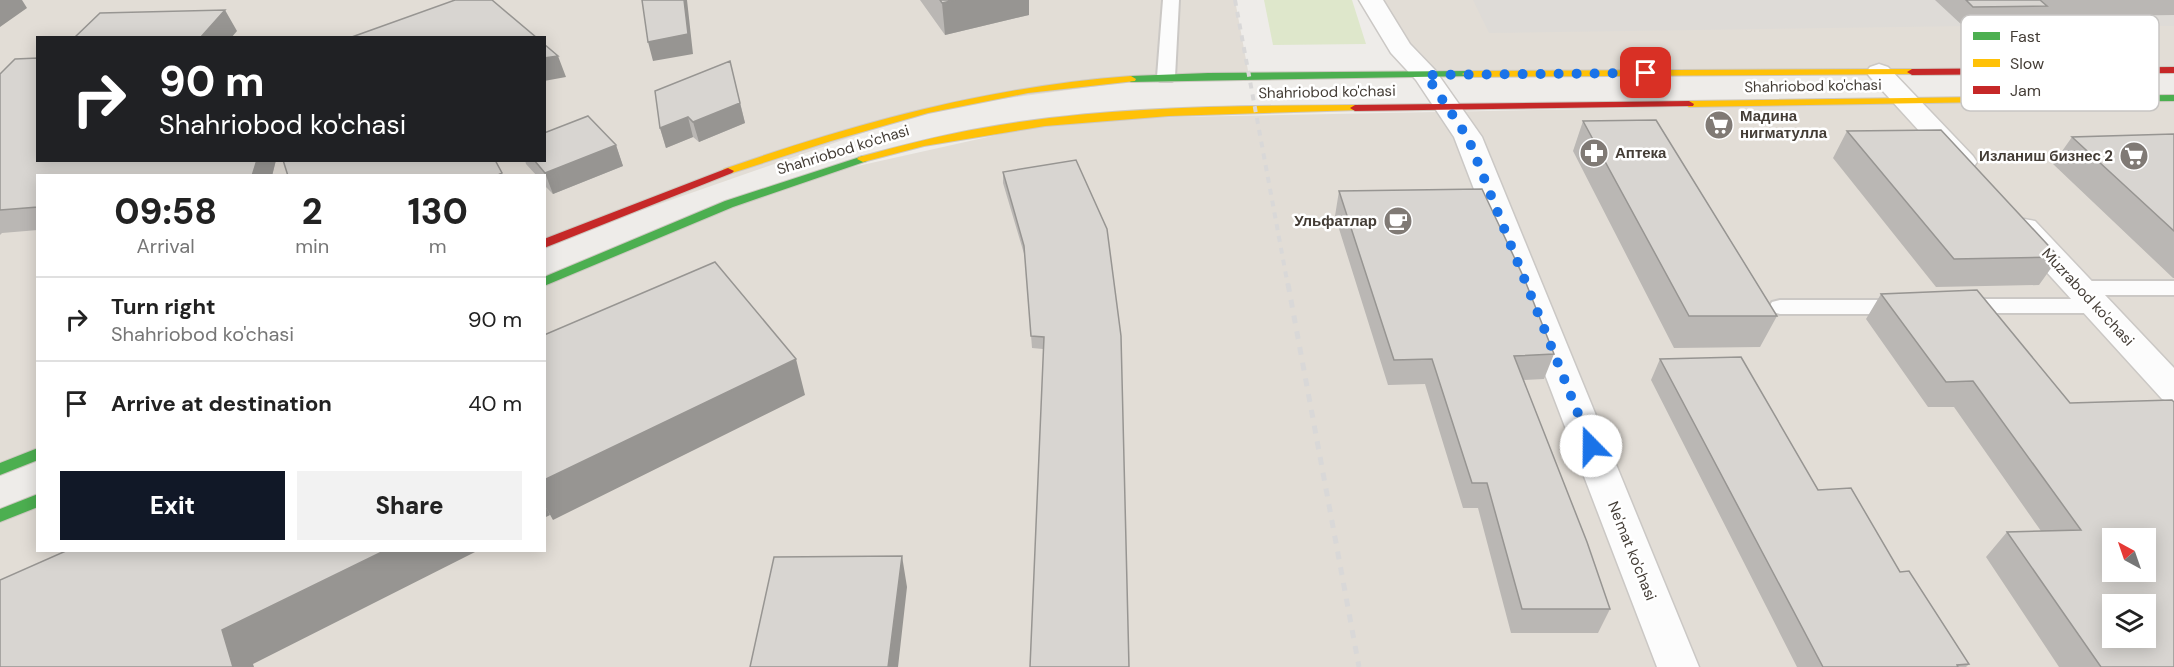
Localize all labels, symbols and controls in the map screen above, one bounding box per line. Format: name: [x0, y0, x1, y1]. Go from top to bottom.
legend: [1961, 15, 2159, 111]
text: Fast: [2010, 26, 2041, 47]
pin: [1620, 47, 1671, 98]
text: Slow: [2010, 53, 2044, 74]
text: 90 m: [159, 54, 265, 109]
icon: arrive: [1629, 56, 1662, 89]
icon: right: [60, 60, 138, 138]
street label: Shahriobod ko'chasi: [1744, 75, 1882, 97]
text: Jam: [2010, 80, 2041, 101]
street label: Shahriobod ko'chasi: [1258, 81, 1396, 103]
place label: Мадина нигматулла: [1740, 106, 1828, 143]
text: Shahriobod ko'chasi: [159, 107, 406, 142]
supermarket icon: Мадина нигматулла: [1703, 109, 1735, 141]
street label: Shahriobod ko'chasi: [774, 120, 912, 180]
pharmacy icon: Аптека: [1578, 137, 1610, 169]
supermarket icon: Изланиш бизнес 2: [2118, 140, 2150, 172]
place label: Аптека: [1615, 143, 1667, 163]
place label: Изланиш бизнес 2: [1979, 146, 2113, 166]
text: 09:58: [114, 188, 217, 235]
text: 2: [302, 188, 323, 235]
text: 130: [407, 188, 468, 235]
cafe icon: Ульфатлар: [1382, 205, 1414, 237]
place label: Ульфатлар: [1294, 211, 1377, 231]
text: Arrival: [136, 233, 195, 259]
text: min: [295, 233, 329, 259]
text: m: [429, 233, 447, 259]
street label: Muzrabod ko'chasi: [2037, 244, 2139, 350]
text: Turn right: [111, 292, 216, 321]
icon: right: [60, 303, 93, 336]
text: 90 m: [468, 305, 522, 334]
text: Shahriobod ko'chasi: [111, 321, 294, 347]
icon: arrive: [60, 387, 93, 420]
text: Arrive at destination: [111, 389, 332, 418]
text: 40 m: [468, 389, 522, 418]
position arrow: [1559, 414, 1623, 478]
button: Exit: [60, 471, 285, 540]
button: Share: [297, 471, 522, 540]
street label: Ne'mat ko'chasi: [1603, 498, 1661, 604]
north arrow: [2102, 528, 2156, 582]
map controls: [2102, 528, 2156, 648]
button: layers: [2102, 594, 2156, 648]

